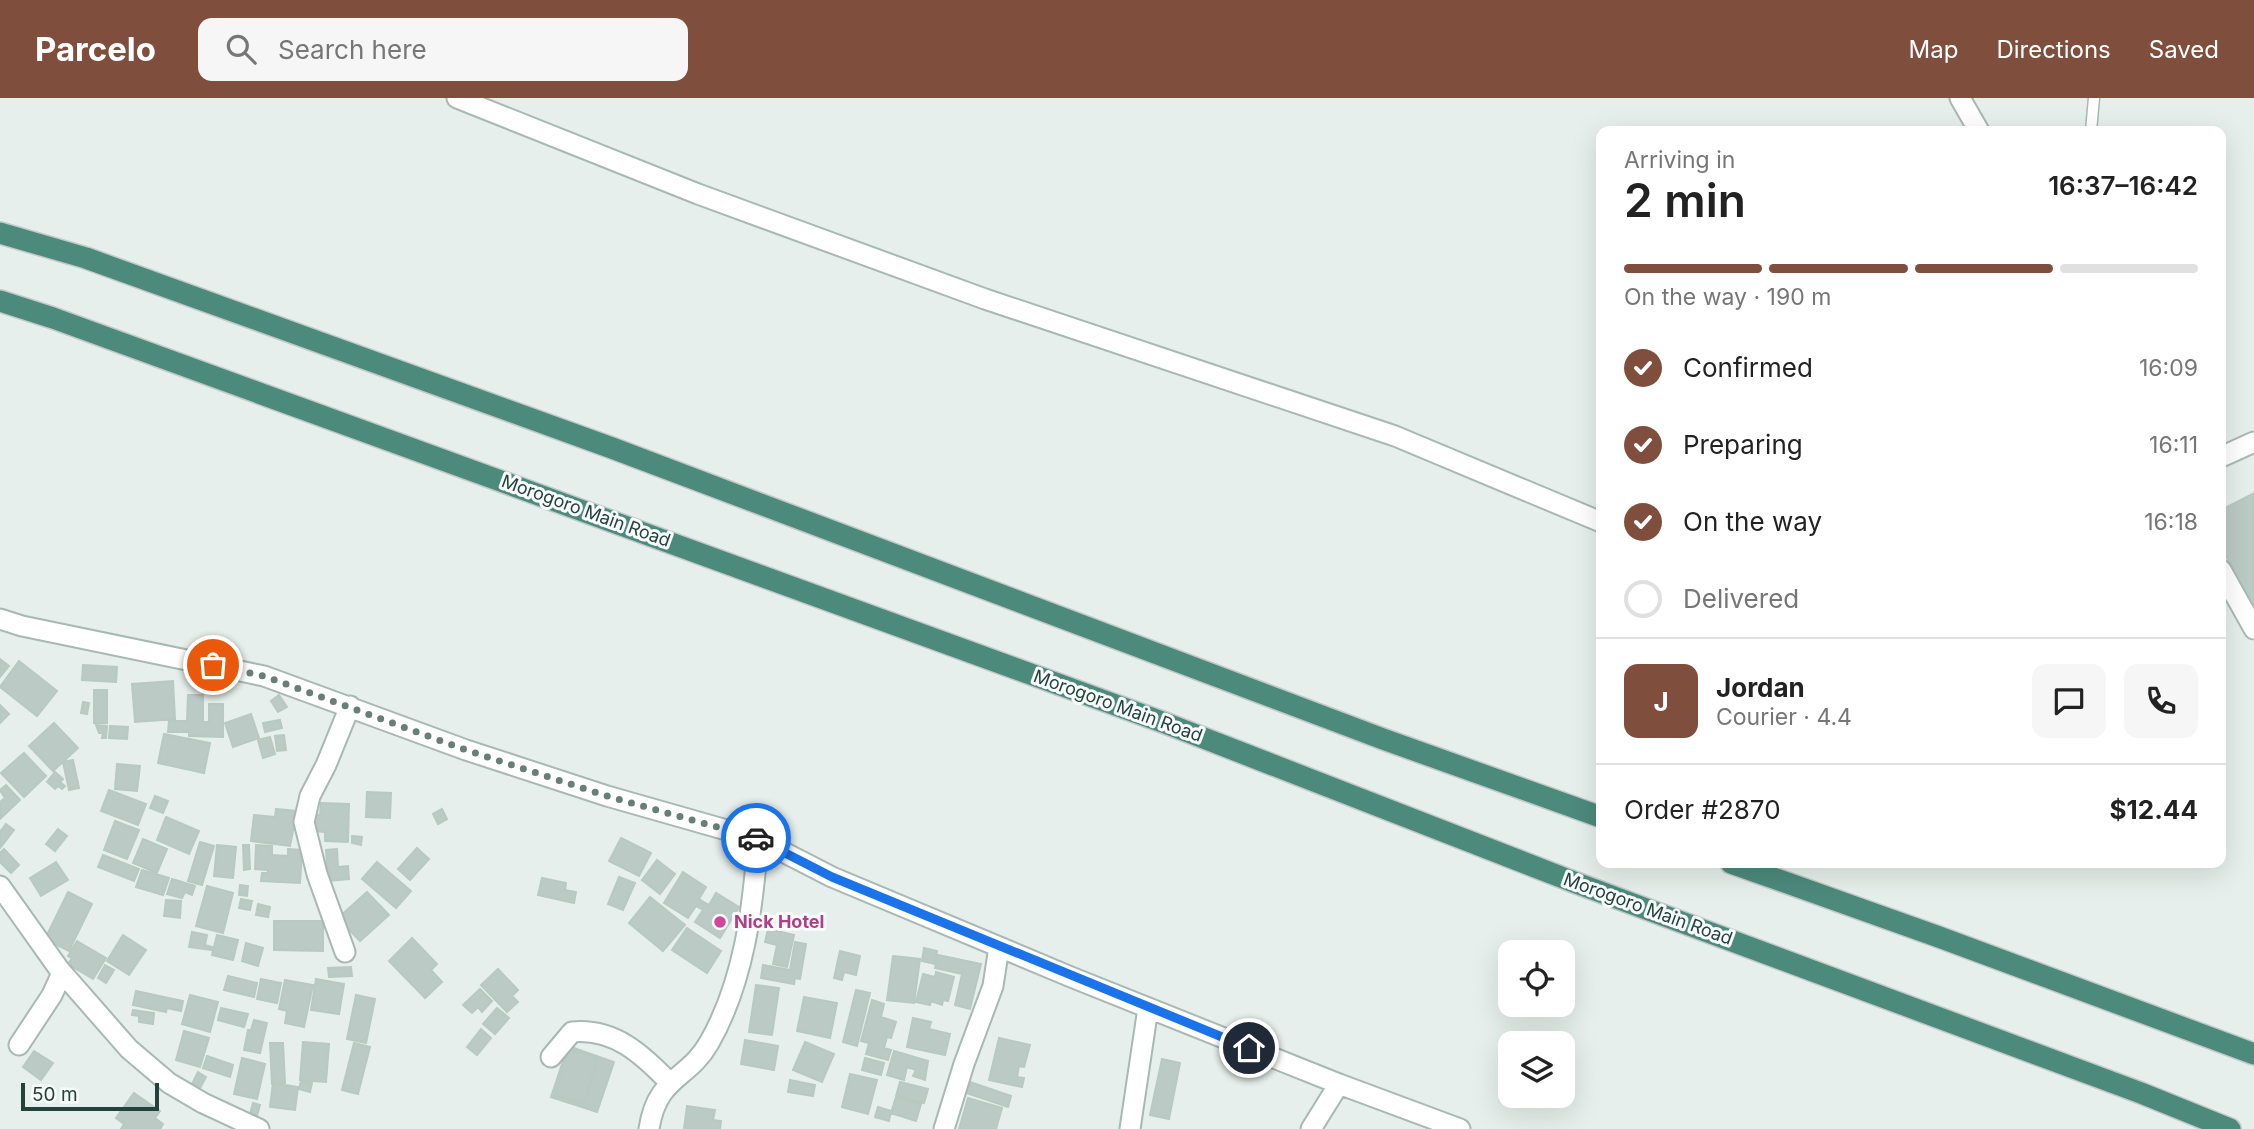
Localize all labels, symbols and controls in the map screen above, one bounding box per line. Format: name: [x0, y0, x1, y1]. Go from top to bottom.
search box: [198, 18, 688, 81]
text: Parcelo: [35, 29, 156, 69]
icon: search: [222, 30, 260, 68]
text: Search here: [278, 34, 427, 65]
text: Map: [1909, 35, 1958, 64]
text: Directions: [1996, 35, 2111, 64]
text: Saved: [2149, 35, 2219, 64]
text: Arriving in: [1624, 146, 1735, 174]
text: 16:37–16:42: [2048, 170, 2198, 201]
text: 2 min: [1624, 172, 1746, 228]
text: On the way · 190 m: [1624, 283, 1831, 311]
icon: check: [1624, 349, 1662, 387]
text: Confirmed: [1683, 352, 1813, 383]
text: 16:09: [2139, 354, 2198, 382]
icon: check: [1624, 426, 1662, 464]
text: Preparing: [1683, 429, 1803, 460]
text: 16:11: [2149, 431, 2198, 459]
street label: Morogoro Main Road: [499, 470, 674, 551]
icon: check: [1624, 503, 1662, 541]
text: On the way: [1683, 506, 1822, 537]
text: 16:18: [2144, 508, 2198, 536]
text: Delivered: [1683, 583, 1799, 614]
pin: [183, 635, 243, 695]
icon: bag: [194, 646, 232, 684]
button: chat: [2032, 664, 2106, 738]
button: phone: [2124, 664, 2198, 738]
street label: Morogoro Main Road: [1031, 665, 1206, 746]
text: Jordan: [1716, 672, 1805, 703]
text: J: [1653, 686, 1669, 717]
text: Courier · 4.4: [1716, 703, 1852, 731]
text: Order #2870: [1624, 794, 1781, 825]
text: $12.44: [2110, 794, 2198, 825]
courier: [721, 803, 791, 873]
icon: car: [737, 819, 775, 857]
street label: Morogoro Main Road: [1561, 868, 1736, 949]
place label: Nick Hotel: [734, 911, 824, 932]
marker: Nick Hotel: [712, 914, 728, 930]
map controls: [1498, 940, 1575, 1108]
button: locate: [1498, 940, 1575, 1017]
pin: [1219, 1018, 1279, 1078]
icon: home: [1230, 1029, 1268, 1067]
button: layers: [1498, 1031, 1575, 1108]
scale bar: [21, 1080, 159, 1112]
text: 50 m: [32, 1083, 78, 1106]

